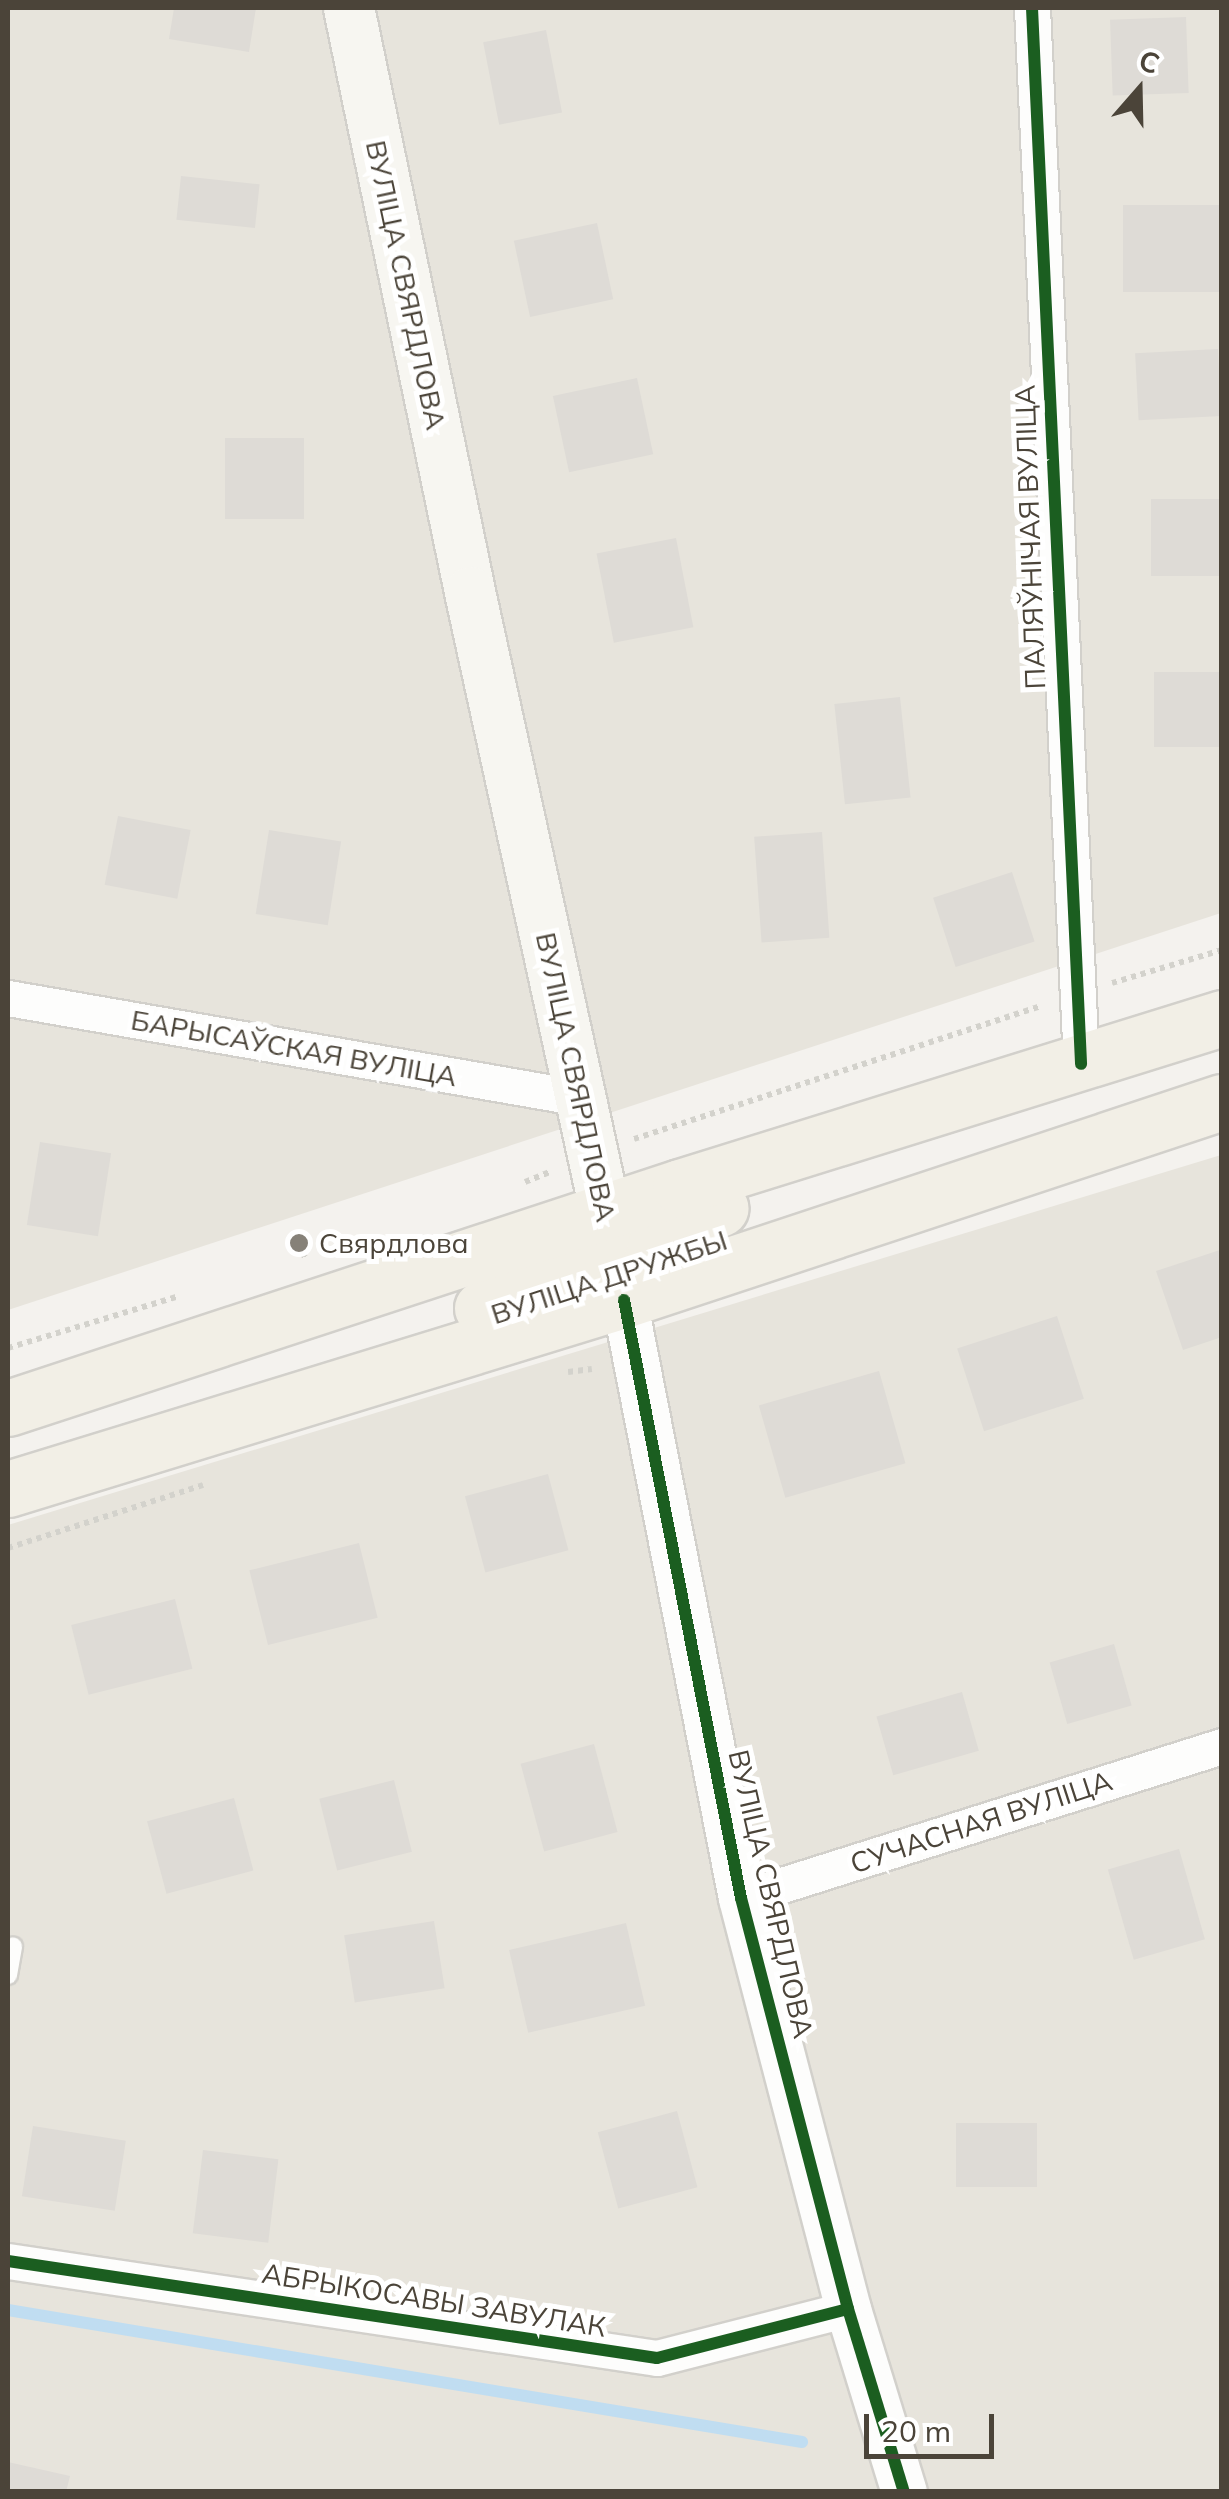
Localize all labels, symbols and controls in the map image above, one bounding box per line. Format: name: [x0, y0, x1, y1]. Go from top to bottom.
north arrow: [1089, 40, 1189, 140]
text: С: [1134, 42, 1164, 81]
street label: ВУЛІЦА СВЯРДЛОВА: [359, 137, 453, 433]
street label: ПАЛЯЎНІЧАЯ ВУЛІЦА: [1008, 384, 1052, 690]
street label: ВУЛІЦА СВЯРДЛОВА: [529, 929, 623, 1225]
street label: БАРЫСАЎСКАЯ ВУЛІЦА: [128, 1003, 460, 1093]
street label: ВУЛІЦА ДРУЖБЫ: [487, 1223, 731, 1331]
place label: Свярдлова: [319, 1226, 469, 1260]
marker: Свярдлова: [288, 1232, 310, 1254]
street label: ВУЛІЦА СВЯРДЛОВА: [721, 1747, 821, 2041]
street label: СУЧАСНАЯ ВУЛІЦА: [846, 1764, 1116, 1880]
street label: АБРЫКОСАВЫ ЗАВУЛАК: [260, 2256, 608, 2344]
scale bar: [869, 2394, 999, 2456]
text: 20 m: [881, 2412, 951, 2450]

